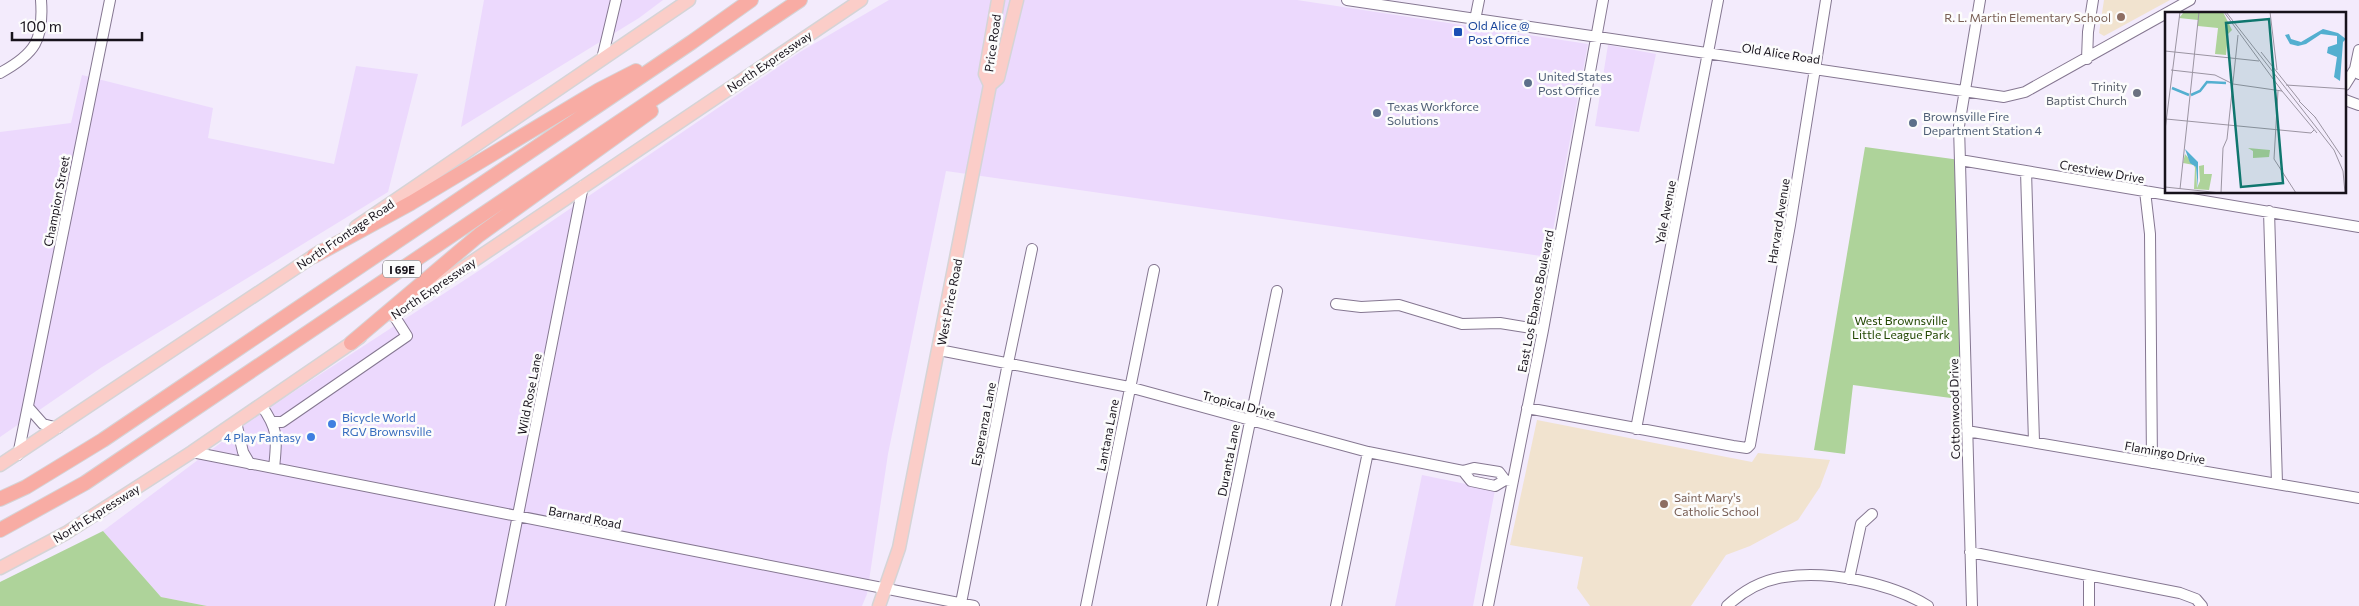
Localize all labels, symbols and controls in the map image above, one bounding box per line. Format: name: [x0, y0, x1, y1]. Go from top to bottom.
scale bar: [12, 10, 142, 42]
place label: R. L. Martin Elementary School: [1944, 10, 2111, 24]
marker: R. L. Martin Elementary School: [2115, 11, 2127, 23]
inset map: [2165, 12, 2346, 194]
street label: Price Road: [981, 13, 1003, 73]
text: 100 m: [20, 17, 62, 35]
place label: Old Alice @ Post Office: [1468, 18, 1530, 46]
marker: Old Alice @ Post Office: [1452, 26, 1464, 38]
street label: North Expressway: [724, 27, 814, 95]
street label: Old Alice Road: [1741, 40, 1821, 66]
place label: United States Post Office: [1538, 69, 1612, 97]
marker: United States Post Office: [1522, 77, 1534, 89]
place label: Trinity Baptist Church: [2046, 79, 2127, 107]
marker: Trinity Baptist Church: [2131, 87, 2143, 99]
place label: Texas Workforce Solutions: [1387, 99, 1479, 127]
marker: Texas Workforce Solutions: [1371, 107, 1383, 119]
place label: Brownsville Fire Department Station 4: [1923, 109, 2042, 137]
marker: Brownsville Fire Department Station 4: [1907, 117, 1919, 129]
street label: Champion Street: [40, 154, 72, 248]
street label: Crestview Drive: [2059, 157, 2145, 185]
street label: Harvard Avenue: [1764, 177, 1792, 265]
street label: Yale Avenue: [1652, 179, 1678, 245]
street label: North Frontage Road: [294, 196, 397, 272]
street label: East Los Ebanos Boulevard: [1514, 229, 1556, 373]
street label: North Expressway: [388, 254, 478, 322]
street label: West Price Road: [934, 257, 964, 347]
road number: I 69E: [383, 260, 421, 278]
park label: West Brownsville Little League Park: [1852, 313, 1950, 341]
street label: Wild Rose Lane: [514, 352, 544, 436]
street label: Cottonwood Drive: [1946, 358, 1962, 460]
street label: Esperanza Lane: [968, 381, 998, 467]
street label: Tropical Drive: [1201, 388, 1277, 420]
street label: Lantana Lane: [1093, 398, 1121, 472]
place label: Bicycle World RGV Brownsville: [342, 410, 432, 438]
marker: Bicycle World RGV Brownsville: [326, 418, 338, 430]
street label: Duranta Lane: [1214, 423, 1242, 497]
place label: 4 Play Fantasy: [224, 430, 301, 444]
marker: 4 Play Fantasy: [305, 431, 317, 443]
street label: Flamingo Drive: [2124, 438, 2206, 466]
street label: North Expressway: [50, 481, 142, 545]
place label: Saint Mary's Catholic School: [1674, 490, 1759, 518]
marker: Saint Mary's Catholic School: [1658, 498, 1670, 510]
street label: Barnard Road: [547, 503, 623, 531]

